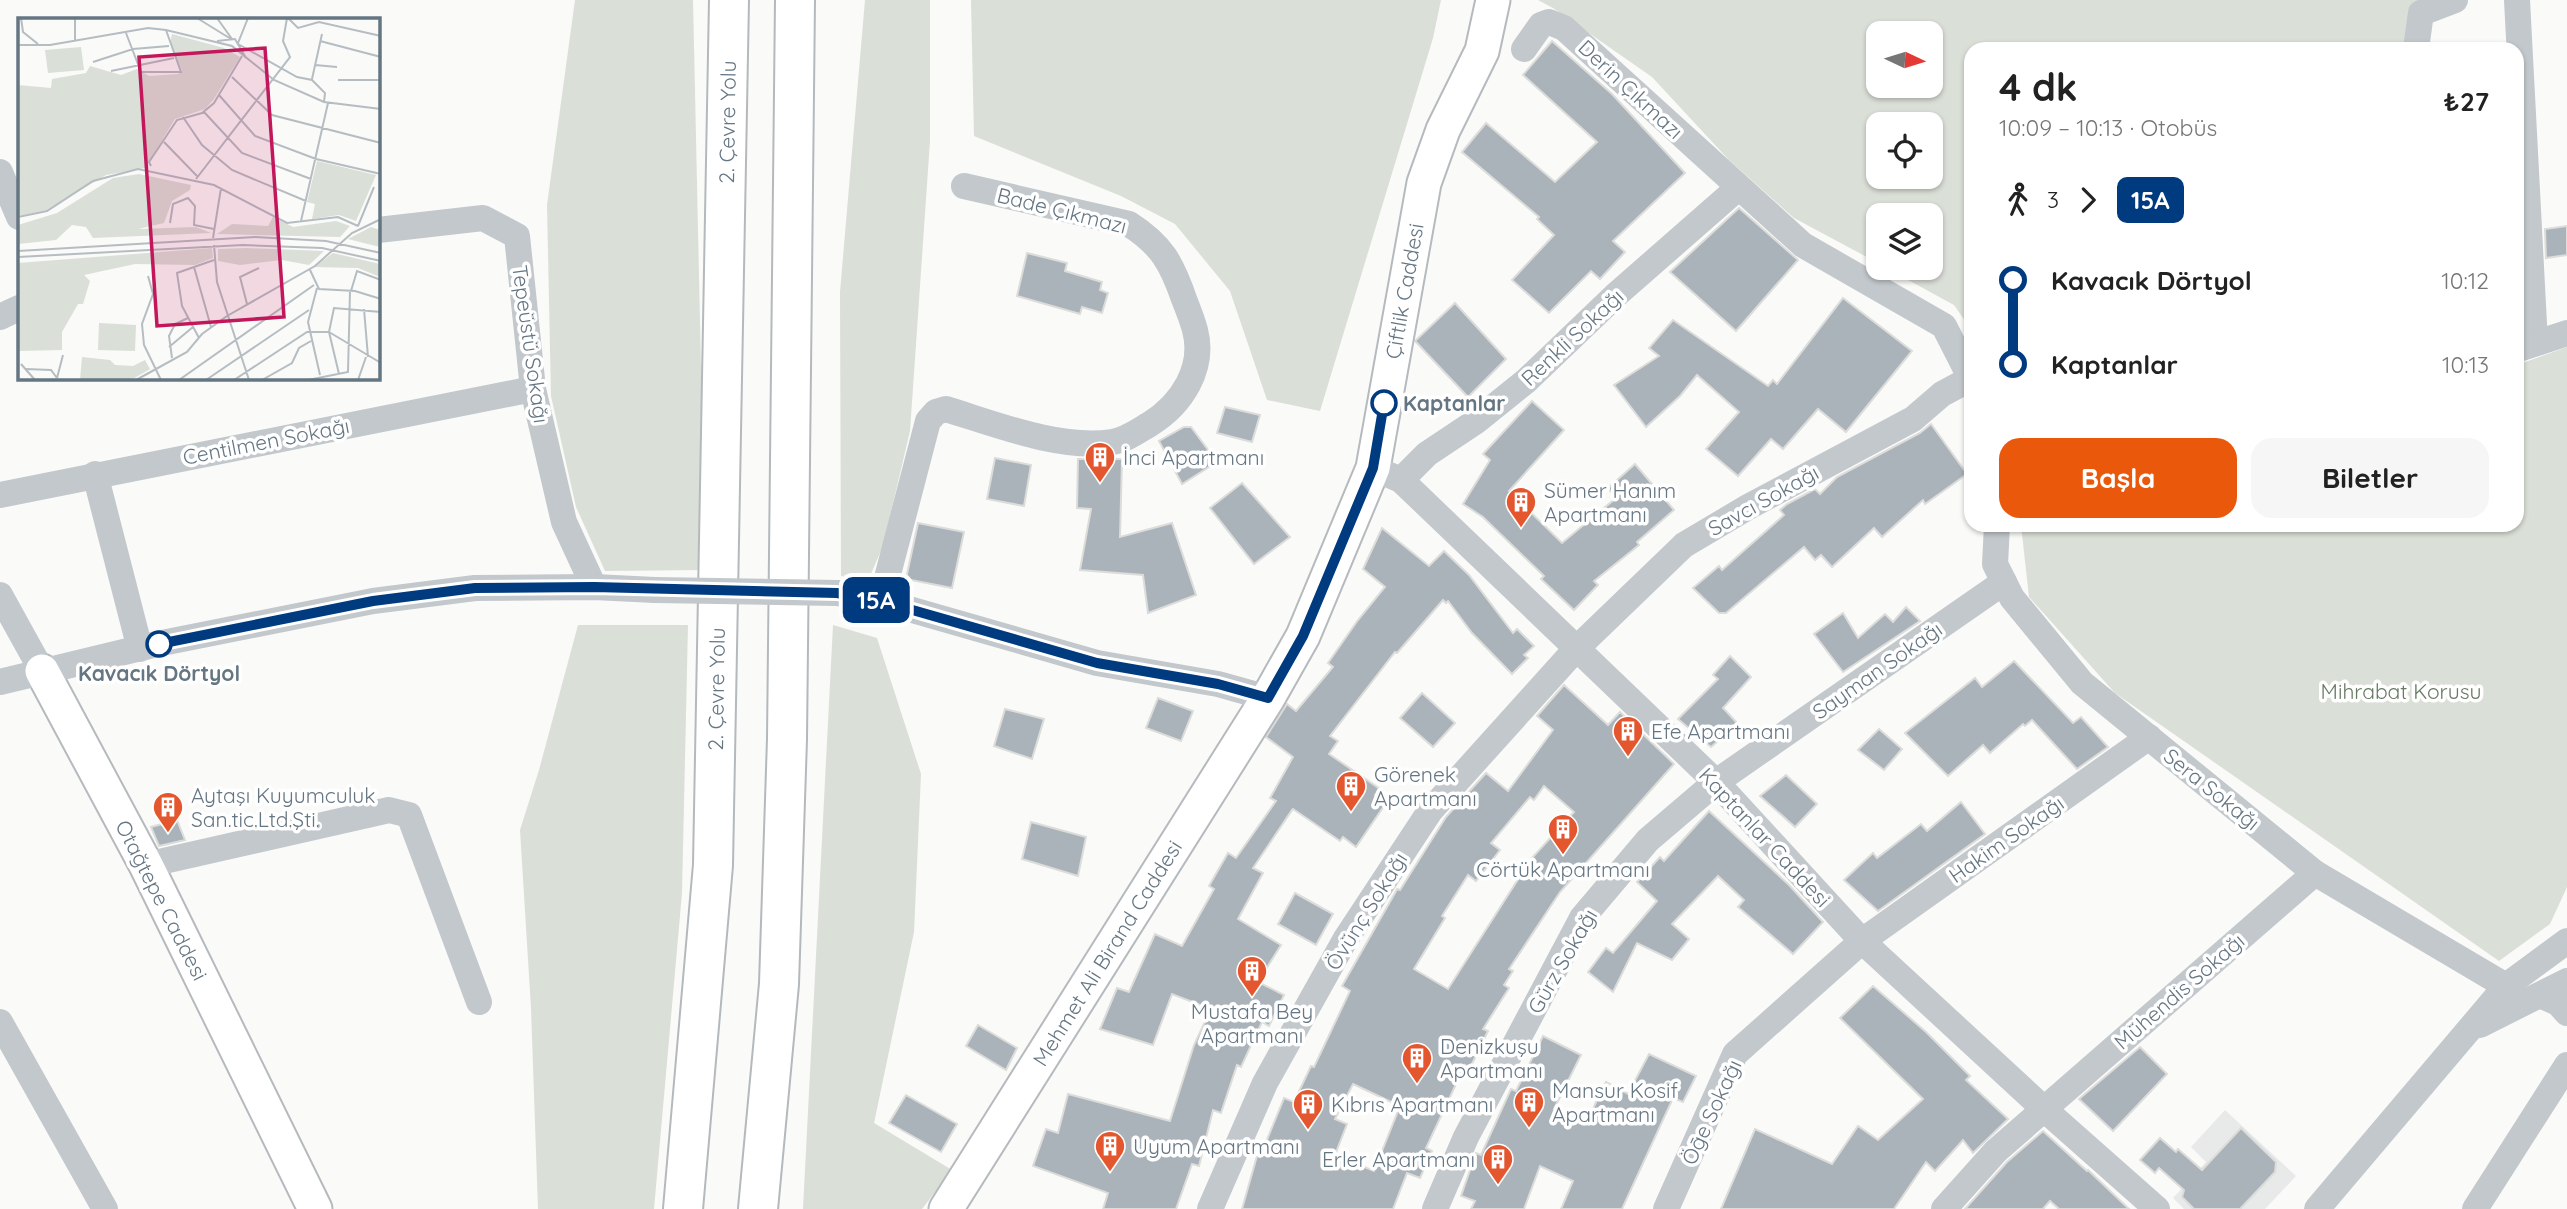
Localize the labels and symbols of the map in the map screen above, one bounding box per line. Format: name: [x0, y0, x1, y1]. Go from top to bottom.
inset map: [18, 18, 380, 380]
north arrow: [1866, 21, 1942, 98]
street label: Derin Çıkmazı: [1573, 34, 1689, 144]
street label: 2. Çevre Yolu: [713, 60, 741, 184]
street label: Bade Çıkmazı: [995, 181, 1129, 239]
street label: Çiftlik Caddesi: [1379, 221, 1429, 361]
street label: Tepeüstü Sokağı: [507, 263, 555, 425]
street label: Renkli Sokağı: [1516, 283, 1628, 391]
marker: Kaptanlar: [1371, 390, 1397, 416]
place label: Kaptanlar: [1403, 390, 1505, 416]
street label: Centilmen Sokağı: [181, 412, 351, 470]
building icon: İnci Apartmanı: [1083, 440, 1117, 484]
place label: İnci Apartmanı: [1123, 444, 1264, 470]
street label: Savcı Sokağı: [1703, 459, 1823, 541]
place label: Sümer Hanım Apartmanı: [1544, 477, 1676, 527]
building icon: Sümer Hanım Apartmanı: [1504, 485, 1538, 529]
line badge: 15A: [836, 577, 916, 623]
street label: Sayman Sokağı: [1807, 616, 1947, 724]
street label: 2. Çevre Yolu: [702, 627, 730, 751]
marker: Kavacık Dörtyol: [146, 631, 172, 657]
place label: Kavacık Dörtyol: [78, 660, 240, 686]
park label: Mihrabat Korusu: [2321, 678, 2481, 704]
building icon: Efe Apartmanı: [1611, 714, 1645, 758]
place label: Efe Apartmanı: [1651, 718, 1790, 744]
street label: Sera Sokağı: [2159, 742, 2265, 836]
place label: Görenek Apartmanı: [1374, 761, 1477, 811]
street label: Kaptanlar Caddesi: [1694, 762, 1836, 912]
building icon: Görenek Apartmanı: [1334, 769, 1368, 813]
place label: Aytaşı Kuyumculuk San.tic.Ltd.Şti.: [191, 782, 376, 832]
building icon: Aytaşı Kuyumculuk San.tic.Ltd.Şti.: [151, 790, 185, 834]
street label: Hakim Sokağı: [1943, 790, 2069, 888]
building icon: Cörtük Apartmanı: [1546, 812, 1580, 856]
street label: Otağtepe Caddesi: [110, 816, 214, 984]
street label: Mehmet Ali Birand Caddesi: [1027, 835, 1187, 1071]
street label: Övünç Sokağı: [1320, 847, 1412, 975]
place label: Cörtük Apartmanı: [1476, 856, 1650, 882]
street label: Gürz Sokağı: [1522, 904, 1602, 1018]
street label: Mühendis Sokağı: [2109, 927, 2249, 1055]
building icon: Mustafa Bey Apartmanı: [1235, 954, 1269, 998]
place label: Mustafa Bey Apartmanı: [1191, 998, 1313, 1048]
place label: Denizkuşu Apartmanı: [1440, 1033, 1543, 1083]
building icon: Denizkuşu Apartmanı: [1400, 1041, 1434, 1085]
street label: Öḡe Sokağı: [1675, 1055, 1747, 1169]
place label: Mansur Kosif Apartmanı: [1552, 1077, 1679, 1127]
building icon: Mansur Kosif Apartmanı: [1512, 1085, 1546, 1129]
building icon: Kıbrıs Apartmanı: [1291, 1087, 1325, 1131]
place label: Kıbrıs Apartmanı: [1331, 1091, 1493, 1117]
building icon: Uyum Apartmanı: [1093, 1129, 1127, 1173]
place label: Uyum Apartmanı: [1133, 1133, 1300, 1159]
building icon: Erler Apartmanı: [1481, 1142, 1515, 1186]
place label: Erler Apartmanı: [1322, 1146, 1475, 1172]

